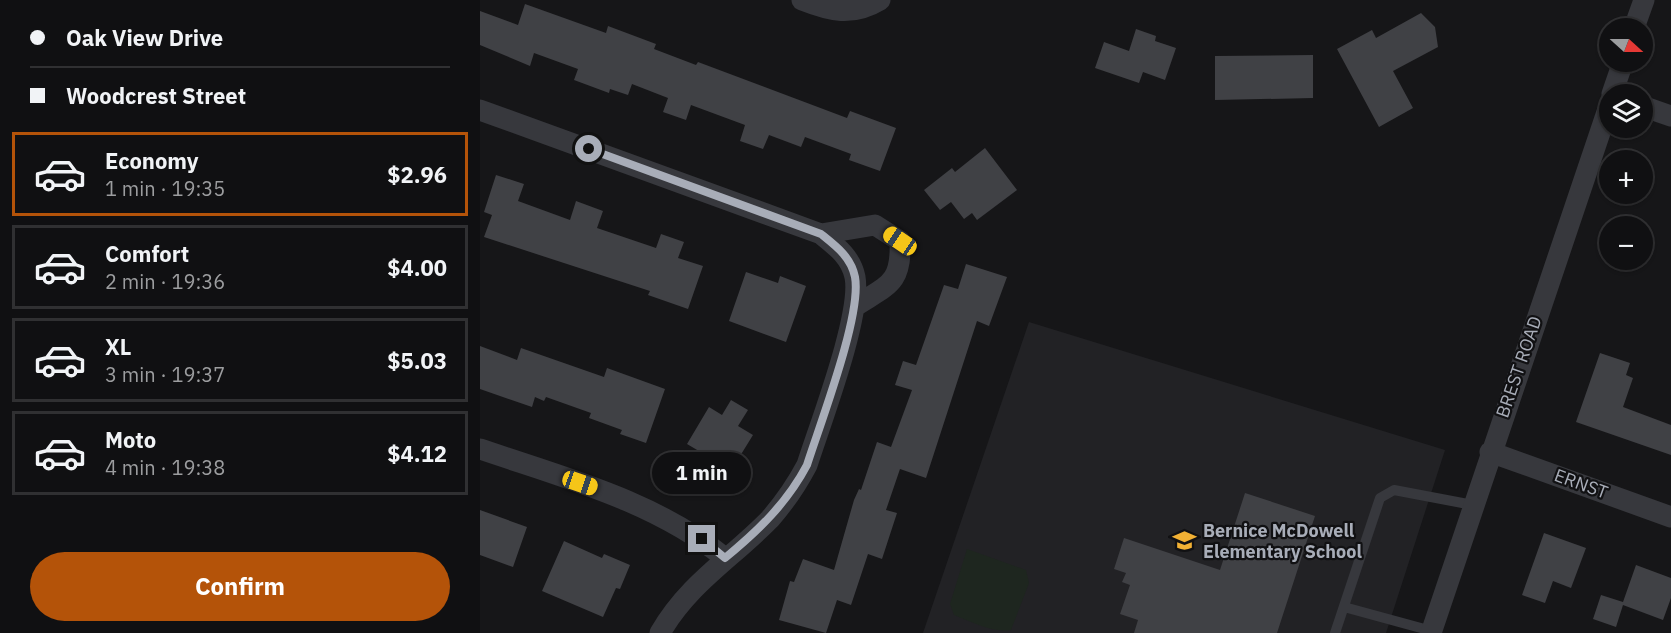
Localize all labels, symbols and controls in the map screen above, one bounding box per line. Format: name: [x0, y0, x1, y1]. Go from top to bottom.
north arrow: [1599, 18, 1653, 72]
map controls: [1599, 18, 1653, 270]
text: Oak View Drive: [66, 23, 223, 52]
text: Woodcrest Street: [66, 81, 246, 110]
button: layers: [1599, 84, 1653, 138]
route start: [575, 135, 602, 162]
text: Economy: [105, 146, 199, 175]
icon: car: [33, 147, 87, 201]
button: +: [1599, 150, 1653, 204]
text: $2.96: [387, 160, 447, 189]
text: 1 min · 19:35: [105, 175, 225, 202]
button: −: [1599, 216, 1653, 270]
car: [880, 223, 920, 259]
text: Comfort: [105, 239, 189, 268]
icon: car: [33, 240, 87, 294]
text: $4.00: [387, 253, 447, 282]
text: 2 min · 19:36: [105, 268, 225, 295]
street label: BREST ROAD: [1490, 313, 1547, 421]
text: XL: [105, 332, 131, 361]
icon: car: [33, 333, 87, 387]
text: $5.03: [387, 346, 447, 375]
text: 3 min · 19:37: [105, 361, 225, 388]
text: Moto: [105, 425, 156, 454]
icon: car: [33, 426, 87, 480]
text: $4.12: [387, 439, 447, 468]
callout: 1 min: [652, 452, 752, 494]
text: 4 min · 19:38: [105, 454, 225, 481]
text: 1 min: [675, 459, 728, 486]
street label: ERNST: [1551, 463, 1611, 504]
car: [560, 469, 600, 497]
place label: Bernice McDowell Elementary School: [1203, 519, 1362, 563]
route end: [688, 525, 715, 552]
school or university icon: Bernice McDowell Elementary School: [1172, 528, 1198, 554]
button: Confirm: [30, 552, 450, 621]

